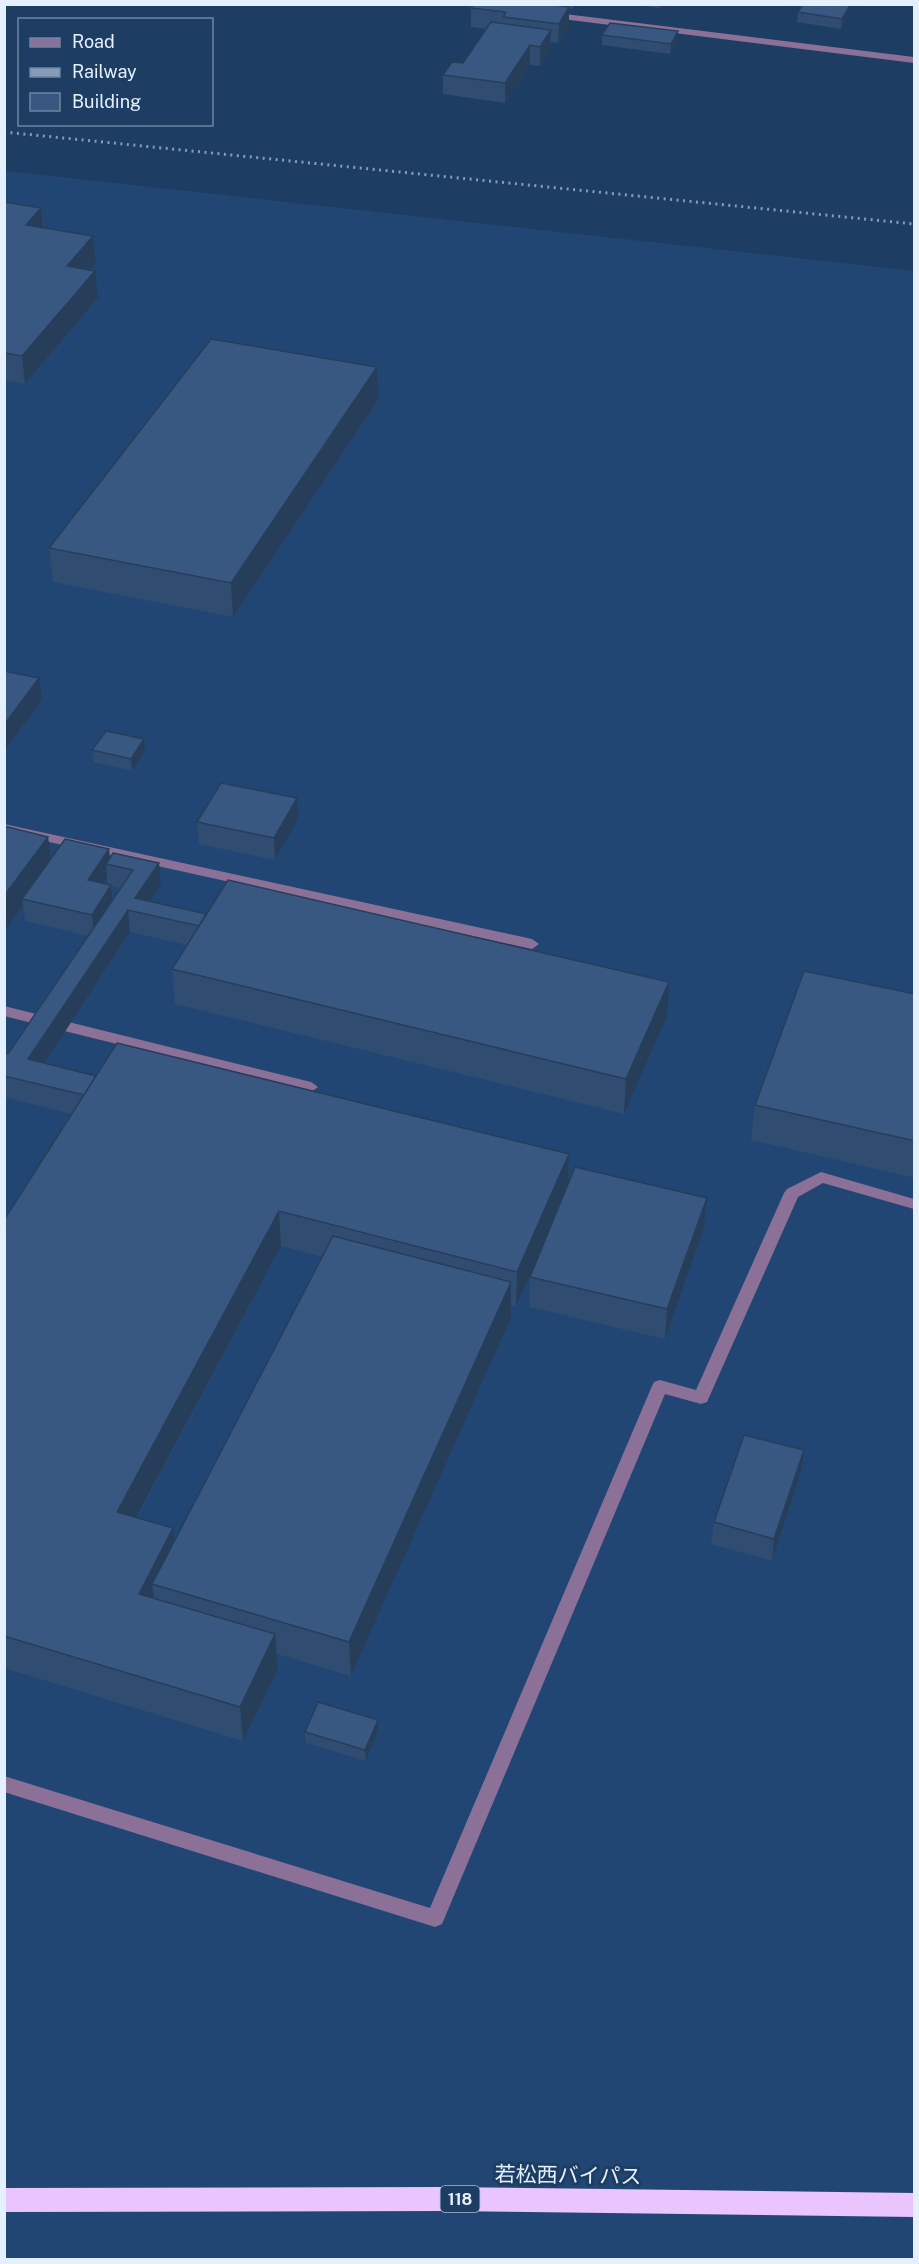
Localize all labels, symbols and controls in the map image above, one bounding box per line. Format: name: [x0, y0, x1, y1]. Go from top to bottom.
legend: [18, 18, 213, 126]
text: Road: [72, 31, 115, 52]
text: Railway: [72, 61, 137, 82]
text: Building: [72, 91, 141, 112]
street label: 若松西バイパス: [494, 2161, 642, 2189]
road number: 118: [440, 2186, 480, 2212]

